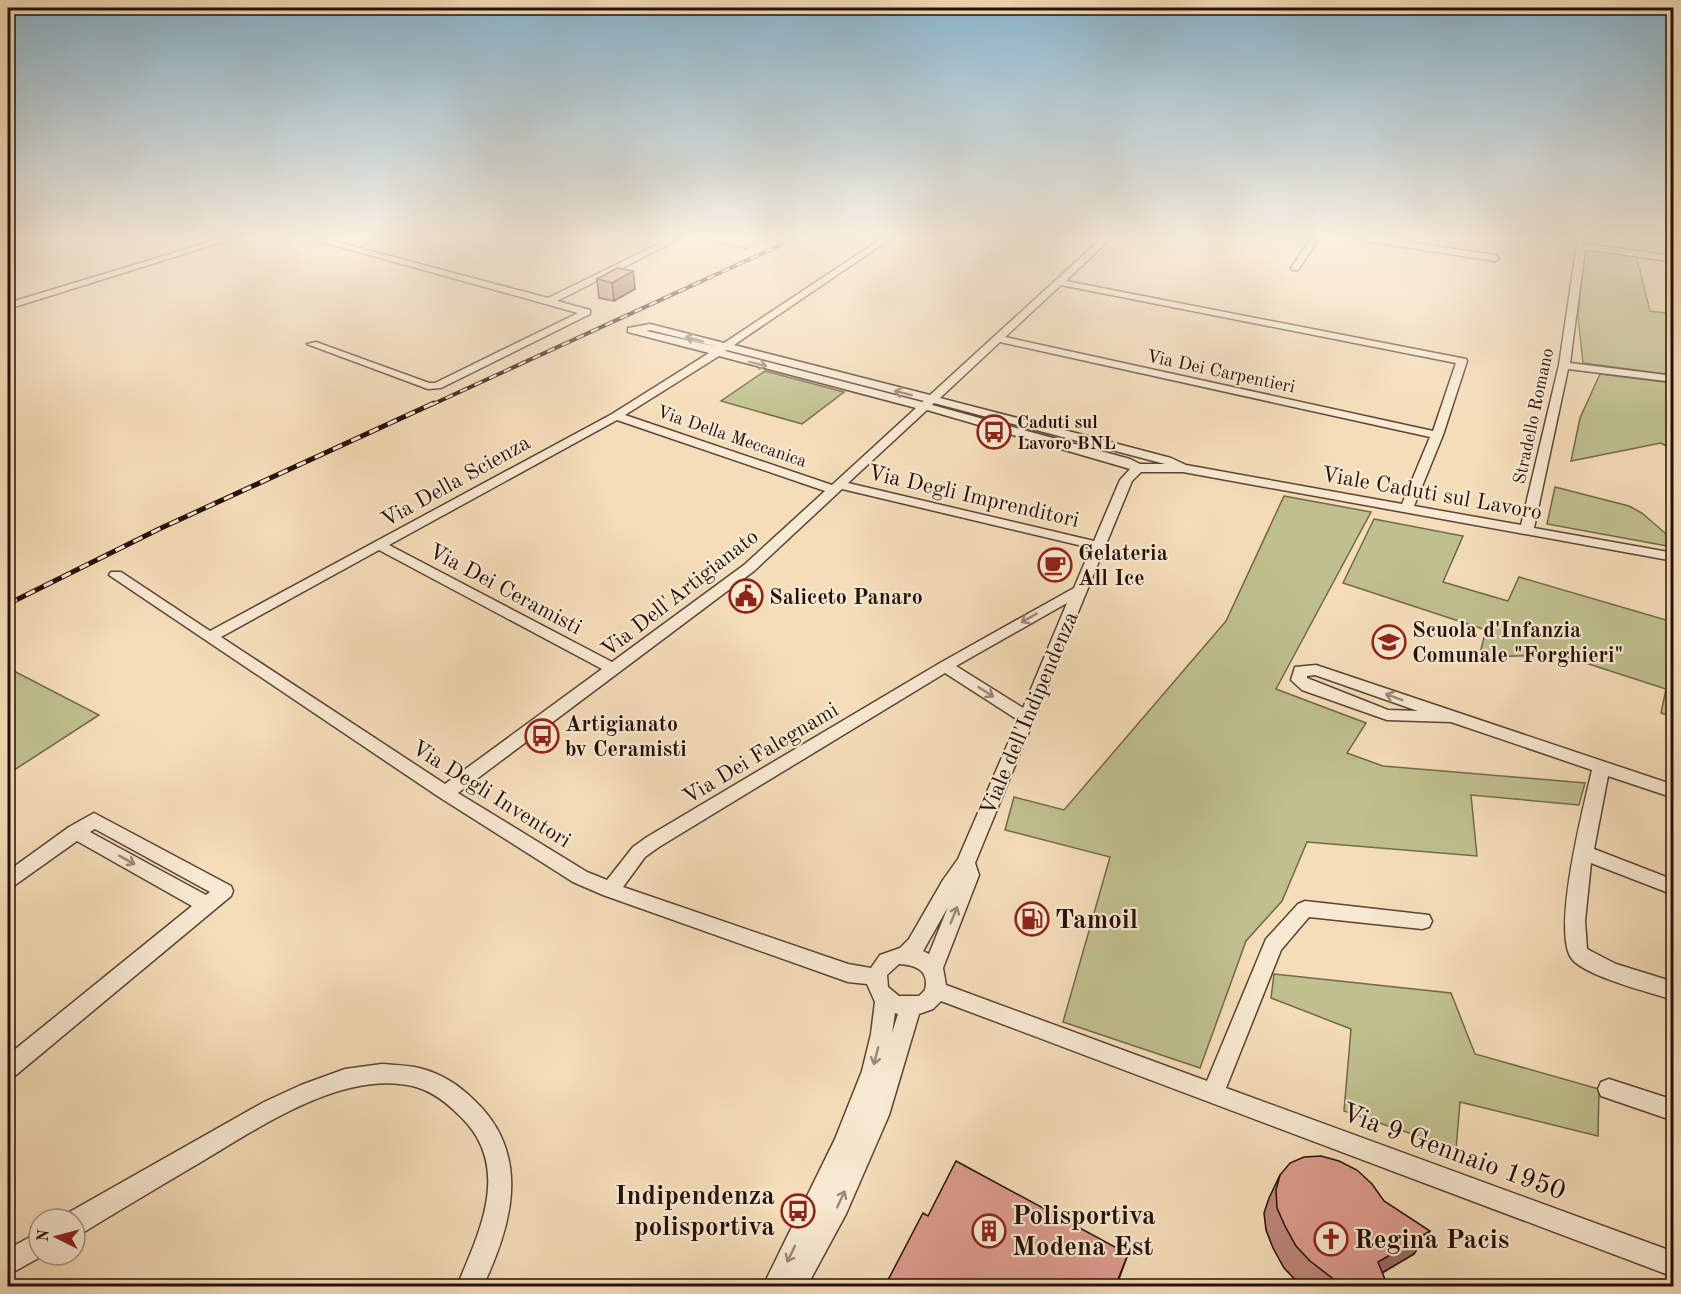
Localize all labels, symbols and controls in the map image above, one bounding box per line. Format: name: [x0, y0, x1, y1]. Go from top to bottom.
one-way arrow: [685, 332, 704, 344]
street label: Stradello Romano: [1511, 346, 1557, 486]
street label: Via Dei Carpentieri: [1145, 347, 1297, 397]
one-way arrow: [748, 359, 767, 370]
one-way arrow: [894, 386, 913, 398]
street label: Via Della Meccanica: [654, 403, 809, 471]
bus stop icon: Caduti sul Lavoro BNL: [976, 414, 1012, 450]
place label: Caduti sul Lavoro BNL: [1017, 414, 1115, 453]
street label: Via Della Scienza: [378, 432, 534, 532]
street label: Via Degli Imprenditori: [866, 462, 1081, 532]
street label: Viale Caduti sul Lavoro: [1320, 464, 1544, 524]
street label: Via Dell'Artigianato: [597, 526, 763, 662]
street label: Via Dei Ceramisti: [425, 540, 585, 639]
place label: Gelateria All Ice: [1078, 543, 1168, 590]
cafe icon: Gelateria All Ice: [1037, 547, 1073, 583]
public building icon: Saliceto Panaro: [728, 578, 764, 614]
place label: Saliceto Panaro: [769, 587, 923, 609]
street label: Viale dell'Indipendenza: [977, 608, 1083, 819]
one-way arrow: [1021, 613, 1038, 625]
place label: Scuola d'Infanzia Comunale "Forghieri": [1412, 620, 1623, 667]
school or university icon: Scuola d'Infanzia Comunale "Forghieri": [1371, 624, 1407, 660]
one-way arrow: [977, 686, 994, 698]
one-way arrow: [1385, 691, 1404, 702]
street label: Via Dei Falegnami: [680, 699, 843, 809]
place label: Artigianato bv Ceramisti: [565, 714, 687, 761]
bus stop icon: Artigianato bv Ceramisti: [524, 718, 560, 754]
street label: Via Degli Inventori: [408, 737, 574, 853]
one-way arrow: [117, 855, 135, 866]
fuel station icon: Tamoil: [1014, 901, 1050, 937]
one-way arrow: [949, 907, 960, 925]
place label: Tamoil: [1055, 907, 1138, 934]
one-way arrow: [869, 1046, 881, 1065]
street label: Via 9 Gennaio 1950: [1338, 1099, 1569, 1206]
place label: Indipendenza polisportiva: [615, 1183, 775, 1241]
one-way arrow: [836, 1190, 847, 1208]
bus stop icon: Indipendenza polisportiva: [780, 1193, 816, 1229]
place label: Polisportiva Modena Est: [1012, 1203, 1156, 1261]
north arrow: [27, 1207, 87, 1267]
building icon: Polisportiva Modena Est: [971, 1213, 1007, 1249]
church icon: Regina Pacis: [1313, 1221, 1349, 1257]
place label: Regina Pacis: [1354, 1227, 1509, 1254]
text: N: [35, 1228, 53, 1243]
one-way arrow: [784, 1245, 796, 1263]

